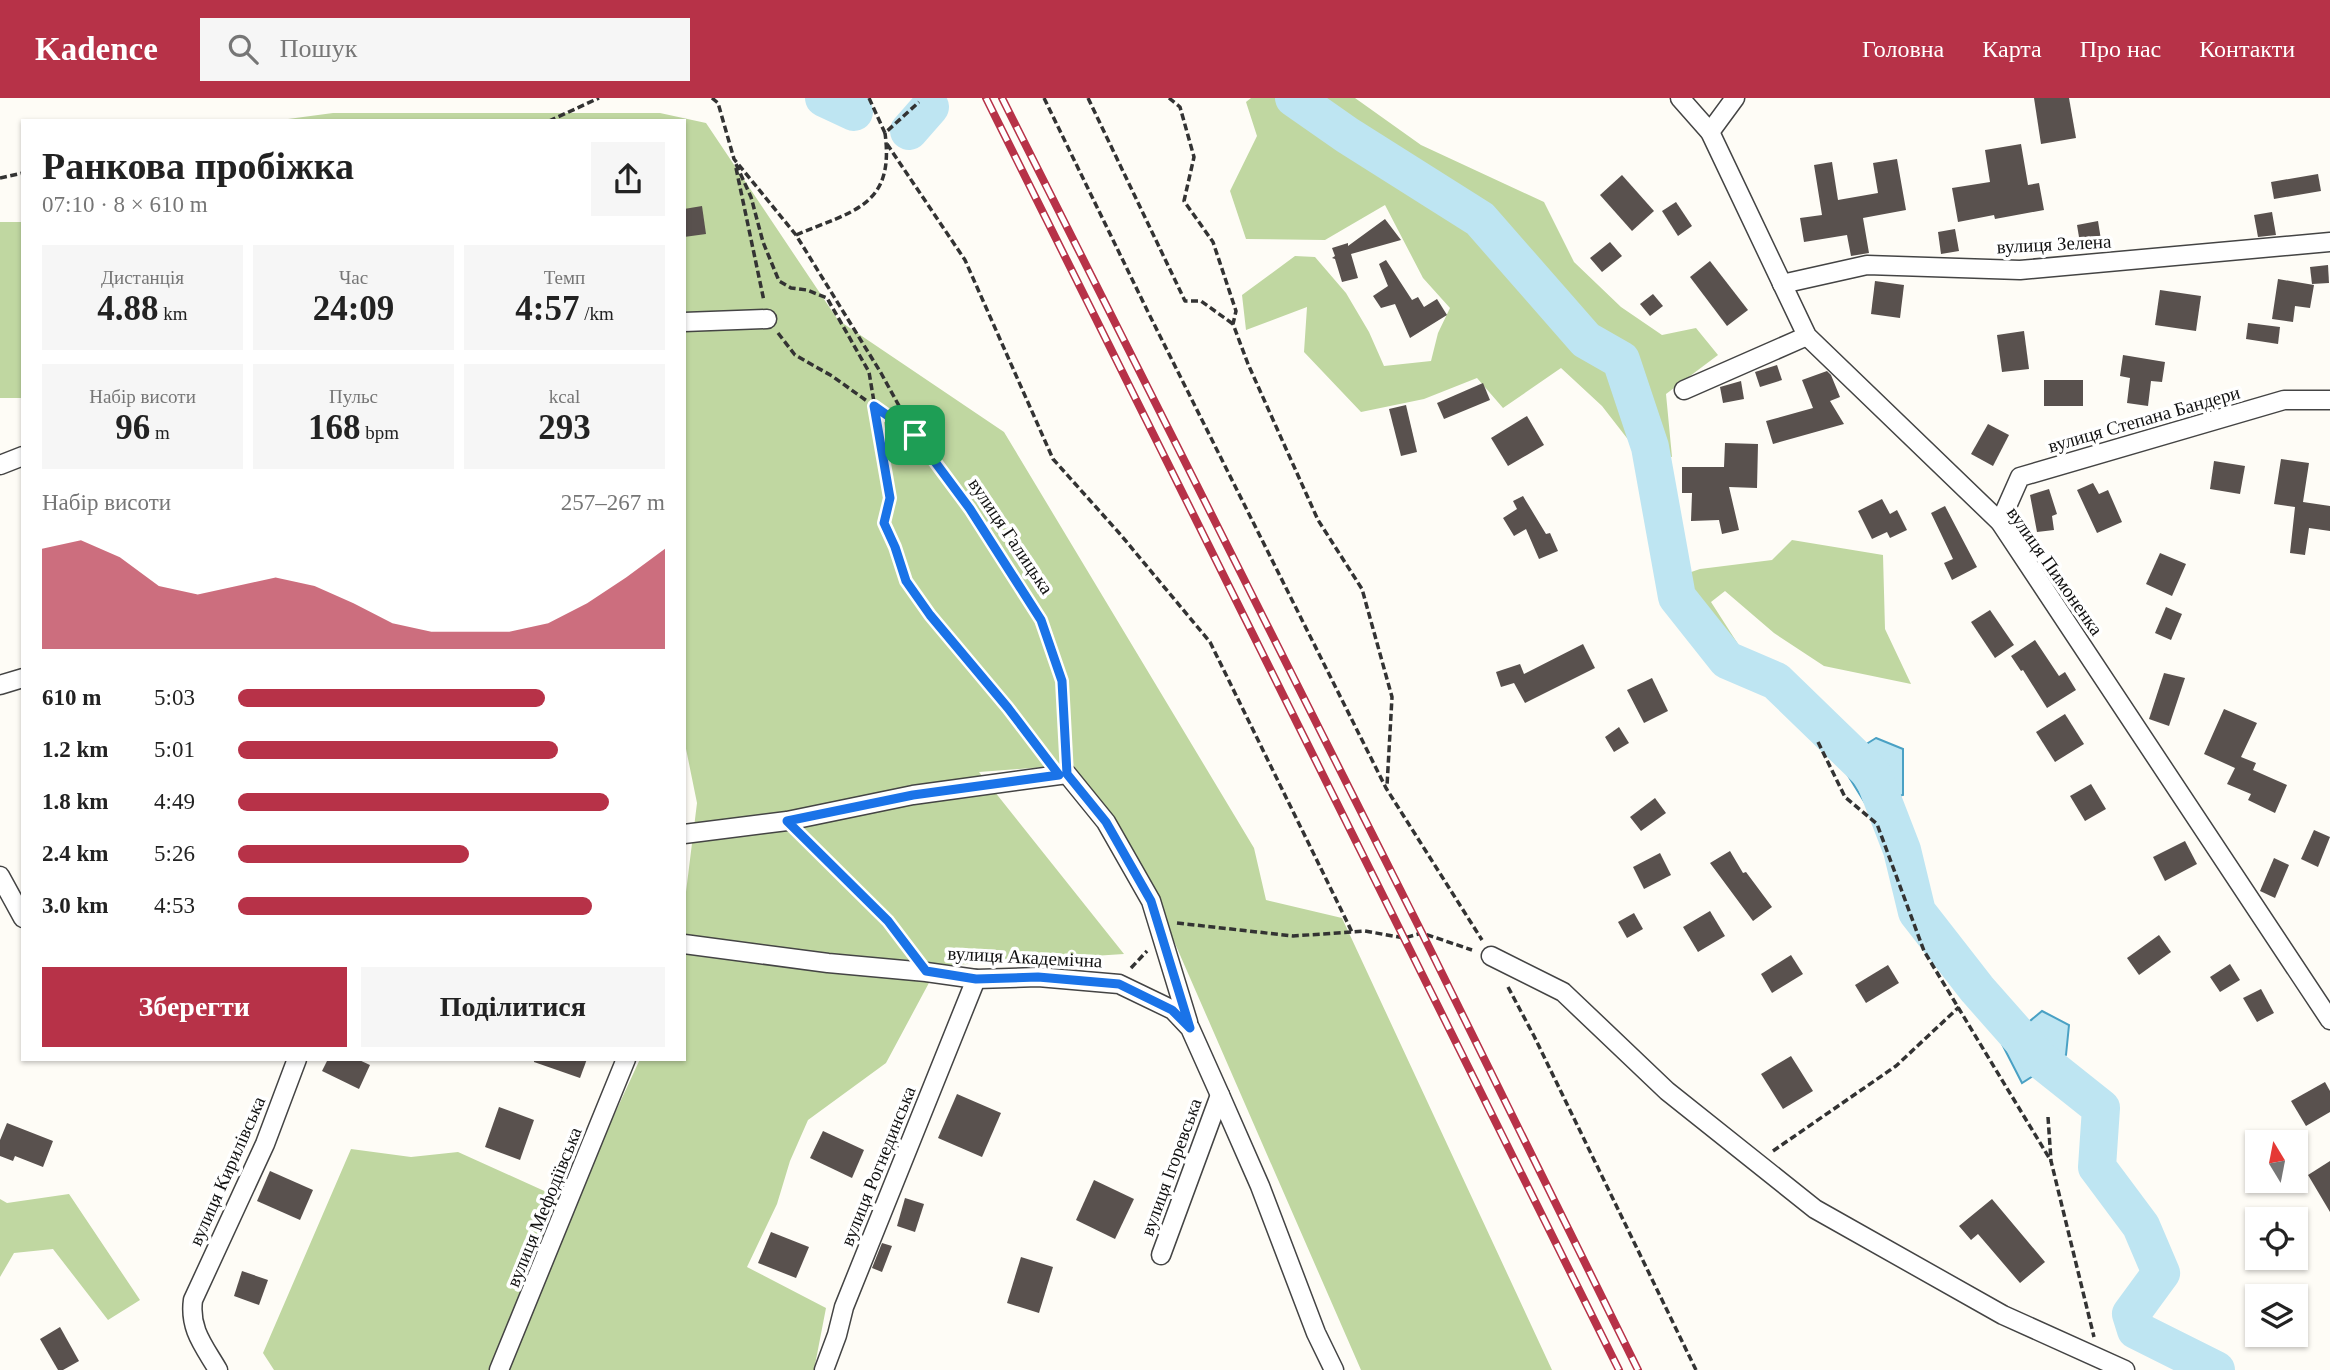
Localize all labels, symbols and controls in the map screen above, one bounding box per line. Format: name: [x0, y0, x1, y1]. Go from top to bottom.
search box: [200, 18, 690, 81]
icon: search: [224, 30, 262, 68]
text: Kadence: [35, 31, 158, 67]
text: Пошук: [280, 34, 357, 63]
text: Головна: [1862, 36, 1944, 62]
text: Карта: [1982, 36, 2042, 62]
text: Про нас: [2080, 36, 2161, 62]
text: Контакти: [2199, 36, 2295, 62]
button: share: [591, 142, 665, 216]
text: Ранкова пробіжка: [42, 145, 354, 187]
text: 07:10 · 8 × 610 m: [42, 192, 208, 217]
street label: вулиця Зелена: [1996, 230, 2112, 257]
text: Дистанція: [101, 267, 184, 288]
text: Час: [339, 267, 368, 288]
text: Темп: [544, 267, 585, 288]
text: 4.88: [97, 289, 159, 328]
text: 24:09: [313, 289, 394, 328]
text: 4:57: [515, 289, 579, 328]
text: km: [159, 303, 188, 324]
text: /km: [579, 303, 614, 324]
street label: вулиця Степана Бандери: [2046, 382, 2242, 456]
text: Набір висоти: [89, 386, 196, 407]
text: Пульс: [329, 386, 378, 407]
text: kcal: [549, 386, 580, 407]
pin: [885, 405, 945, 465]
text: 96: [115, 408, 150, 447]
text: 168: [308, 408, 360, 447]
text: 293: [538, 408, 591, 447]
icon: arrive: [896, 416, 934, 454]
text: m: [150, 422, 170, 443]
text: bpm: [360, 422, 399, 443]
street label: вулиця Галицька: [964, 474, 1058, 598]
text: Набір висоти: [42, 490, 171, 515]
text: 257–267 m: [561, 490, 665, 515]
street label: вулиця Пимоненка: [2003, 503, 2107, 640]
text: 610 m: [42, 685, 101, 710]
text: 5:03: [154, 685, 195, 710]
text: 1.2 km: [42, 737, 108, 762]
text: 5:01: [154, 737, 195, 762]
text: 1.8 km: [42, 789, 108, 814]
text: 4:49: [154, 789, 195, 814]
text: 2.4 km: [42, 841, 108, 866]
text: 5:26: [154, 841, 195, 866]
text: 3.0 km: [42, 893, 108, 918]
text: 4:53: [154, 893, 195, 918]
street label: вулиця Академічна: [947, 942, 1103, 972]
button: Зберегти: [42, 967, 347, 1047]
button: Поділитися: [361, 967, 665, 1047]
street label: вулиця Рогнединська: [836, 1082, 920, 1249]
street label: вулиця Кирилівська: [185, 1093, 270, 1249]
street label: вулиця Ігоревська: [1136, 1095, 1206, 1239]
street label: вулиця Мефодіївська: [502, 1124, 586, 1290]
north arrow: [2245, 1130, 2308, 1194]
map controls: [2245, 1130, 2308, 1347]
button: locate: [2245, 1207, 2308, 1270]
button: layers: [2245, 1284, 2308, 1347]

